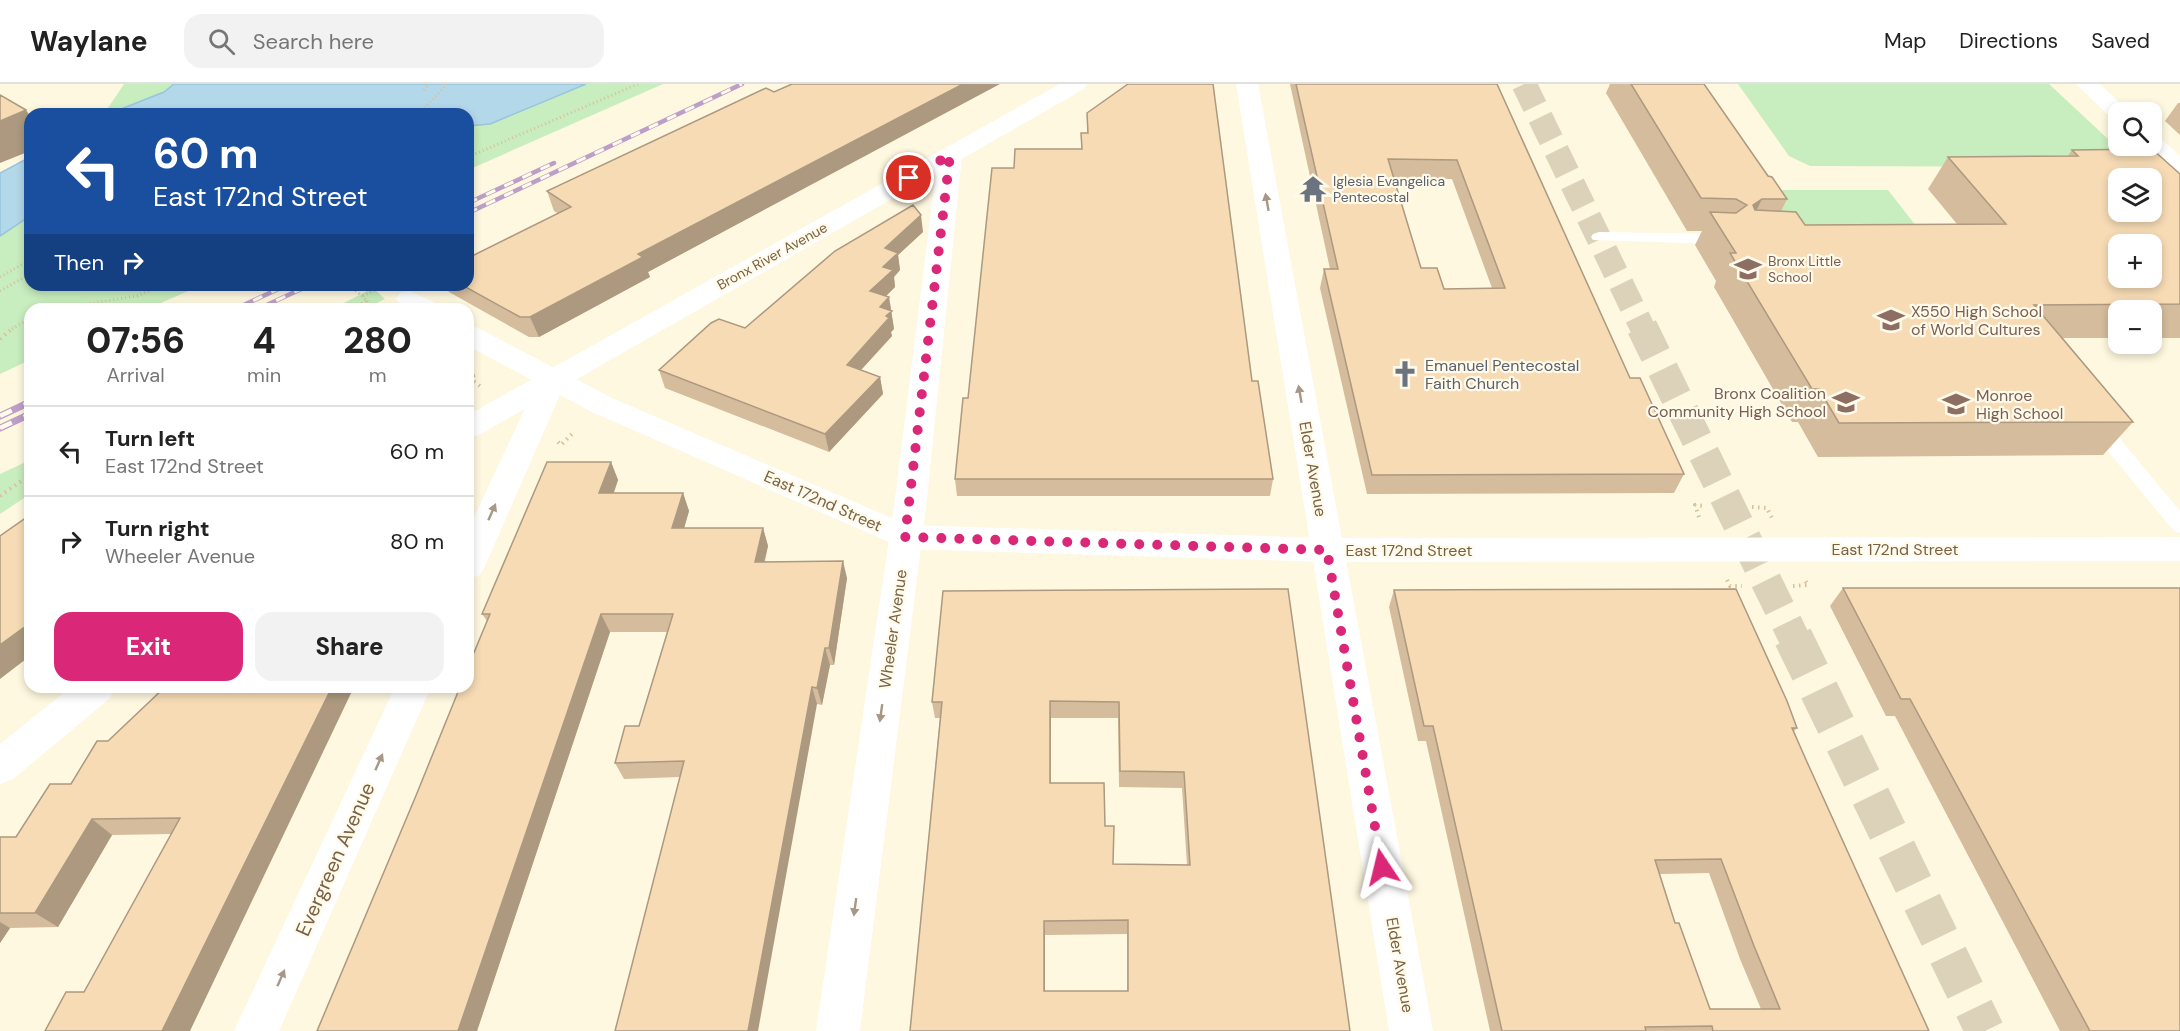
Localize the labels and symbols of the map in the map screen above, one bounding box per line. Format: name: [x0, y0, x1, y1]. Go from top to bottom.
pin: [883, 152, 934, 203]
place label: Iglesia Evangelica Pentecostal: [1333, 172, 1445, 206]
temple icon: Iglesia Evangelica Pentecostal: [1298, 174, 1328, 204]
one-way arrow: [1262, 192, 1271, 211]
street label: Bronx River Avenue: [714, 218, 830, 294]
place label: Bronx Little School: [1768, 252, 1841, 286]
school or university icon: Bronx Little School: [1733, 254, 1763, 284]
place label: X550 High School of World Cultures: [1911, 301, 2042, 340]
school or university icon: X550 High School of World Cultures: [1876, 305, 1906, 335]
place label: Emanuel Pentecostal Faith Church: [1425, 355, 1579, 394]
church icon: Emanuel Pentecostal Faith Church: [1390, 359, 1420, 389]
place label: Bronx Coalition Community High School: [1648, 383, 1826, 422]
one-way arrow: [1295, 384, 1304, 403]
place label: Monroe High School: [1976, 385, 2063, 424]
school or university icon: Bronx Coalition Community High School: [1831, 387, 1861, 417]
school or university icon: Monroe High School: [1941, 389, 1971, 419]
street label: Elder Avenue: [1294, 420, 1332, 518]
street label: East 172nd Street: [761, 466, 885, 536]
one-way arrow: [488, 504, 497, 521]
street label: East 172nd Street: [1831, 539, 1959, 560]
street label: East 172nd Street: [1345, 540, 1473, 561]
street label: Wheeler Avenue: [874, 568, 912, 690]
one-way arrow: [877, 704, 886, 723]
one-way arrow: [374, 753, 384, 771]
street label: Evergreen Avenue: [289, 778, 381, 940]
position arrow: [1350, 835, 1414, 899]
one-way arrow: [850, 897, 860, 916]
street label: Elder Avenue: [1381, 916, 1419, 1014]
one-way arrow: [276, 969, 285, 986]

